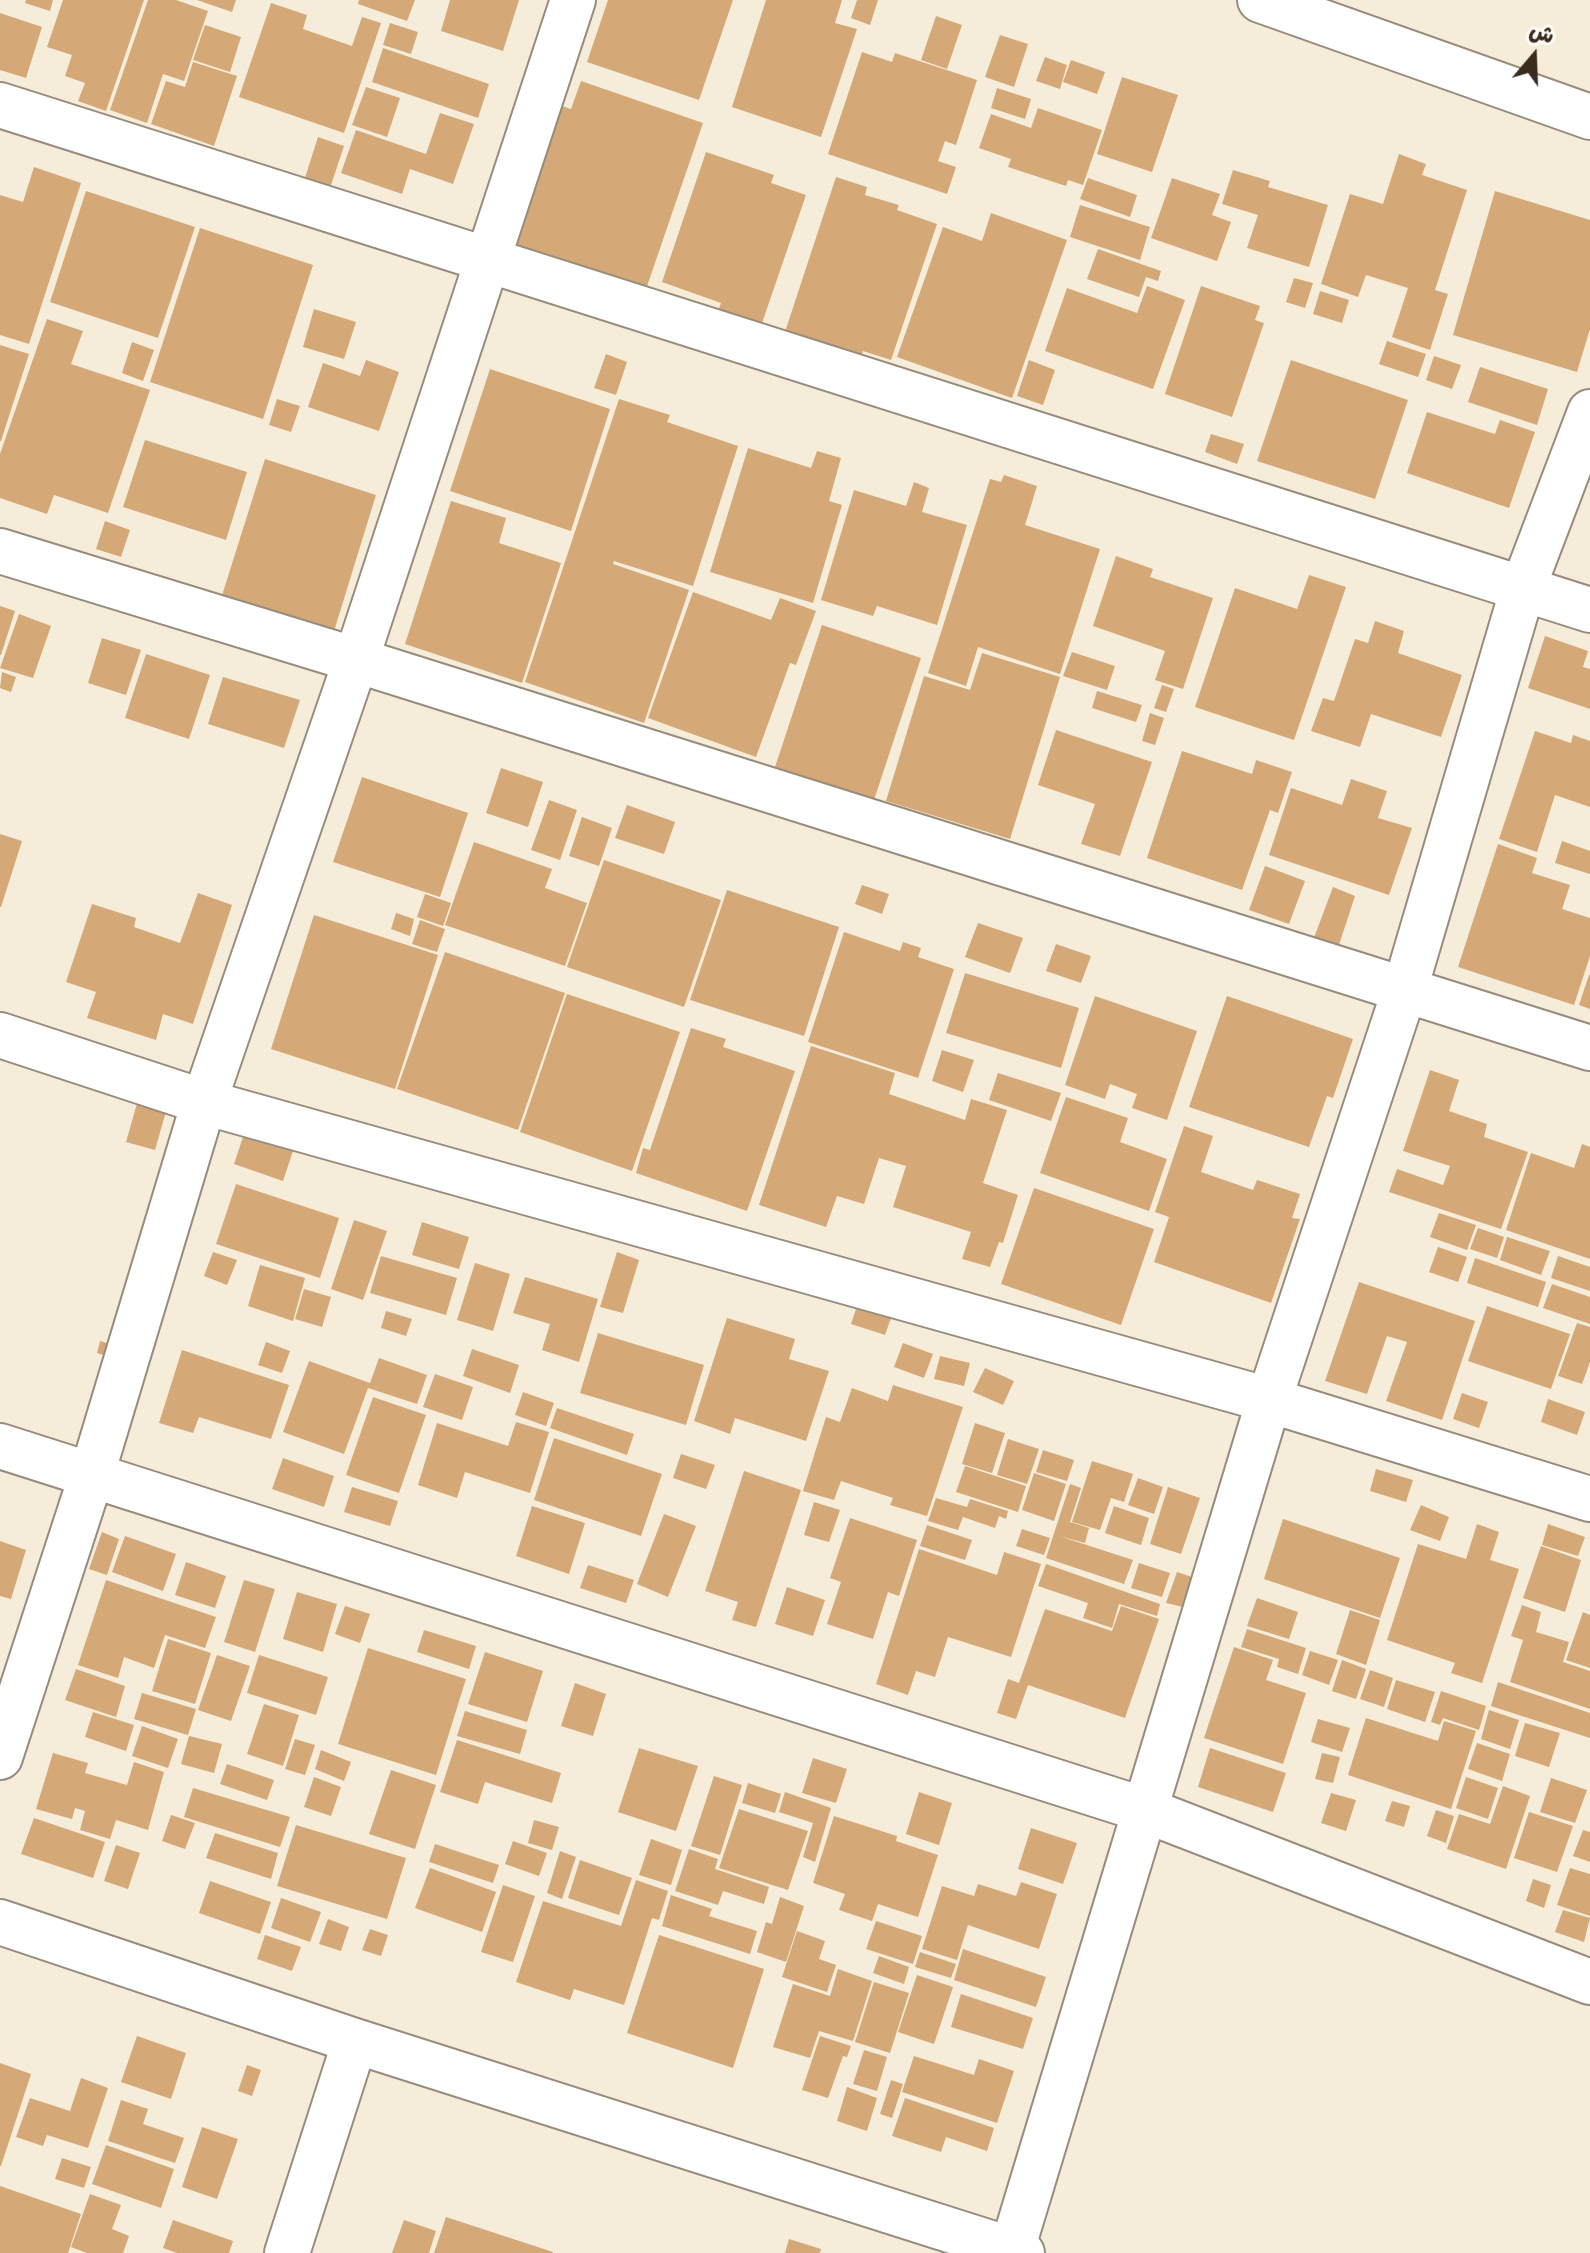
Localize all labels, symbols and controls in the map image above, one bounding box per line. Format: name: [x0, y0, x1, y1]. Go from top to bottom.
north arrow: [1494, 16, 1574, 96]
text: ش: [1526, 16, 1558, 50]

